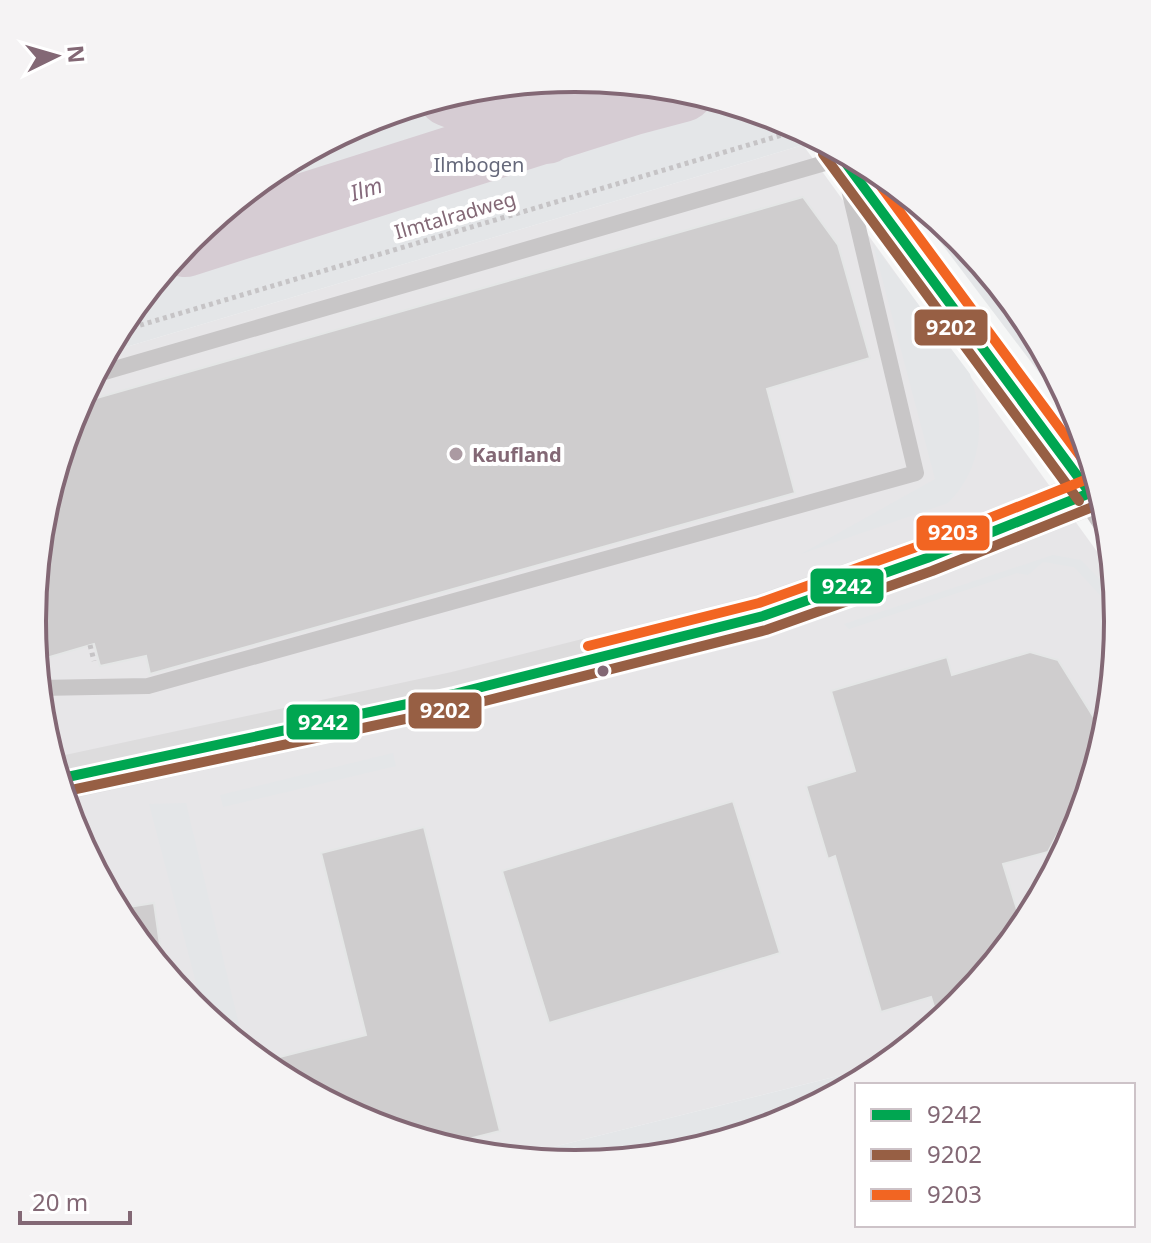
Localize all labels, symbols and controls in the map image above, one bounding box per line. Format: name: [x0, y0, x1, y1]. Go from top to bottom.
north arrow: [16, 16, 96, 96]
text: N: [61, 44, 93, 64]
park label: Ilmbogen: [434, 151, 524, 178]
water label: Ilm: [345, 169, 386, 207]
street label: Ilmtalradweg: [391, 185, 519, 245]
line badge: 9202: [913, 308, 989, 347]
text: 9202: [926, 311, 976, 341]
place label: Kaufland: [472, 441, 562, 468]
marker: Kaufland: [447, 445, 465, 463]
line badge: 9203: [915, 514, 991, 552]
text: 9203: [928, 516, 978, 546]
line badge: 9242: [809, 567, 885, 605]
text: 9242: [822, 570, 872, 600]
unlabelled marker: [595, 663, 611, 679]
line badge: 9202: [407, 691, 483, 730]
text: 9202: [420, 694, 470, 724]
line badge: 9242: [285, 703, 361, 741]
text: 9242: [298, 706, 348, 736]
legend: [855, 1083, 1135, 1227]
text: 9242: [927, 1097, 982, 1130]
text: 9202: [927, 1137, 982, 1170]
scale bar: [20, 1175, 130, 1225]
text: 9203: [927, 1177, 982, 1210]
text: 20 m: [32, 1185, 88, 1218]

